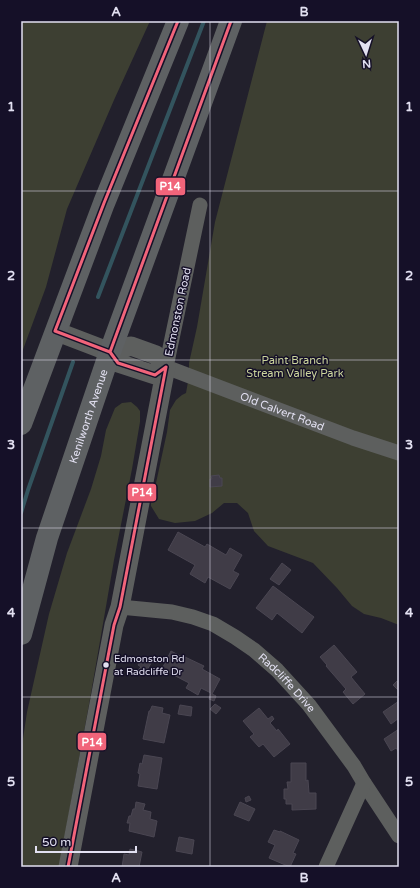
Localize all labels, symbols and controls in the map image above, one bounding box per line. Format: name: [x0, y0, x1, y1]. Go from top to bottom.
text: A: [111, 4, 121, 20]
text: B: [299, 4, 309, 20]
north arrow: [346, 34, 386, 74]
text: N: [362, 57, 372, 70]
text: 1: [7, 99, 15, 115]
text: 1: [405, 99, 413, 115]
line badge: P14: [155, 177, 186, 196]
text: P14: [159, 180, 181, 193]
street label: Edmonston Road: [162, 266, 194, 358]
text: 2: [7, 268, 15, 284]
text: 2: [405, 268, 413, 284]
park label: Paint Branch Stream Valley Park: [246, 354, 344, 380]
street label: Kenilworth Avenue: [66, 367, 110, 465]
street label: Old Calvert Road: [238, 389, 326, 433]
text: 3: [7, 437, 15, 453]
text: 3: [405, 437, 413, 453]
line badge: P14: [127, 483, 157, 502]
text: P14: [131, 486, 153, 499]
text: 4: [7, 605, 16, 621]
text: 4: [405, 605, 414, 621]
street label: Radcliffe Drive: [256, 650, 318, 714]
place label: Edmonston Rd at Radcliffe Dr: [114, 653, 185, 678]
marker: Edmonston Rd at Radcliffe Dr: [101, 660, 111, 670]
line badge: P14: [77, 732, 107, 751]
text: P14: [81, 736, 103, 749]
text: 5: [7, 774, 15, 790]
text: 5: [405, 774, 413, 790]
scale bar: [36, 828, 136, 854]
text: 50 m: [42, 835, 71, 849]
text: A: [111, 870, 121, 886]
text: B: [299, 870, 309, 886]

